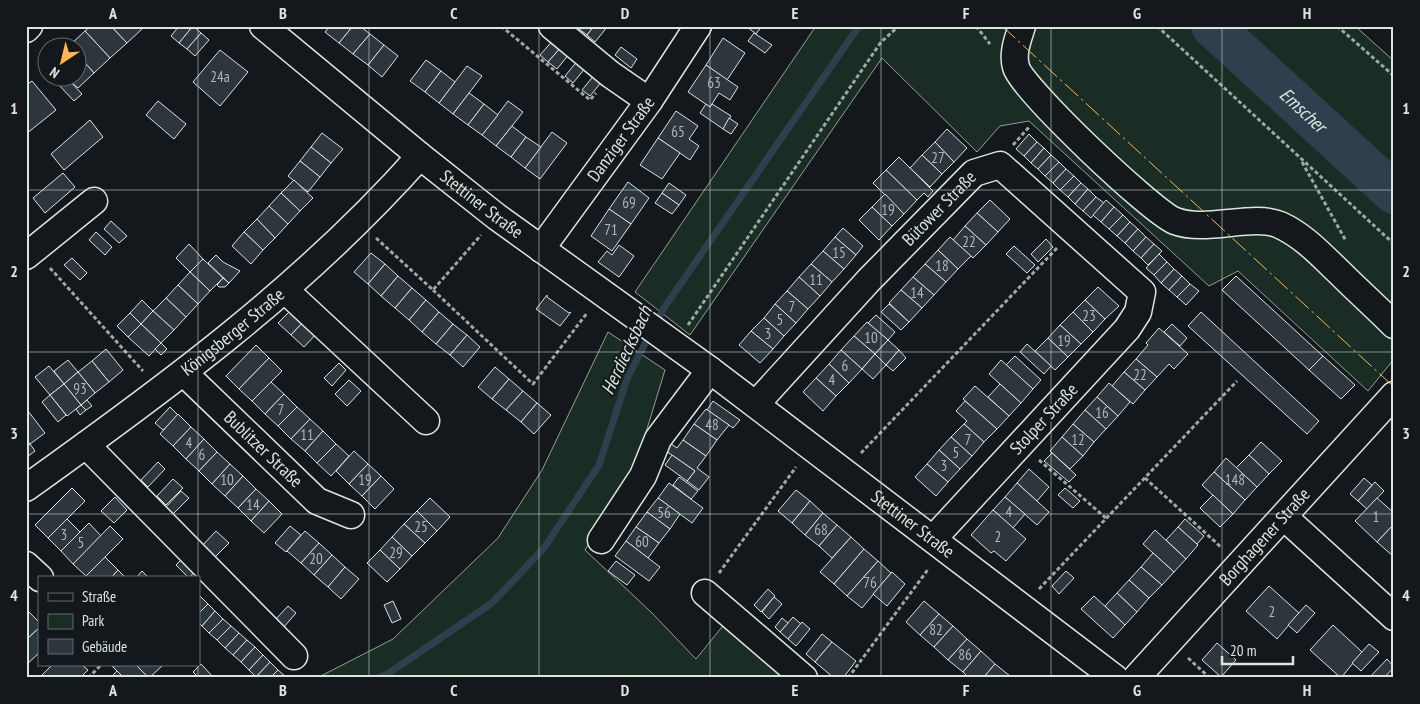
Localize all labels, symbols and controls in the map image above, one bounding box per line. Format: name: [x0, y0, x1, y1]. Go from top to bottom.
text: A: [108, 3, 118, 23]
text: B: [279, 3, 287, 23]
text: C: [450, 3, 458, 23]
text: D: [621, 3, 630, 23]
text: E: [792, 3, 799, 23]
text: F: [963, 3, 970, 23]
text: G: [1133, 3, 1141, 23]
text: H: [1303, 3, 1311, 23]
north arrow: [38, 38, 88, 88]
text: N: [46, 63, 63, 82]
house number: 24a: [210, 67, 230, 86]
house number: 63: [707, 73, 721, 92]
water label: Emscher: [1275, 82, 1334, 139]
street label: Danziger Straße: [582, 92, 660, 186]
text: 1: [10, 98, 18, 118]
text: 1: [1402, 98, 1410, 118]
house number: 65: [671, 122, 685, 141]
house number: 27: [931, 148, 945, 167]
street label: Stettiner Straße: [436, 164, 528, 243]
street label: Bütower Straße: [897, 166, 981, 251]
house number: 69: [622, 193, 636, 212]
house number: 19: [881, 200, 895, 219]
house number: 71: [604, 220, 618, 239]
house number: 22: [962, 232, 976, 251]
house number: 15: [832, 243, 846, 262]
house number: 18: [935, 256, 949, 275]
text: 2: [10, 261, 18, 281]
text: 2: [1402, 261, 1410, 281]
house number: 11: [809, 270, 823, 289]
street label: Königsberger Straße: [176, 283, 289, 381]
house number: 14: [910, 283, 924, 302]
house number: 7: [789, 297, 795, 316]
water label: Herdiecksbach: [595, 300, 658, 398]
house number: 23: [1082, 306, 1096, 325]
house number: 5: [777, 310, 783, 329]
house number: 3: [765, 324, 771, 343]
house number: 10: [864, 328, 878, 347]
house number: 19: [1057, 331, 1071, 350]
house number: 6: [842, 356, 849, 375]
house number: 22: [1133, 365, 1147, 384]
house number: 4: [829, 370, 836, 389]
street label: Stolper Straße: [1005, 378, 1083, 459]
house number: 93: [73, 379, 87, 398]
house number: 7: [278, 400, 284, 419]
house number: 16: [1095, 403, 1109, 422]
street label: Bublitzer Straße: [219, 406, 308, 492]
house number: 48: [705, 415, 719, 434]
text: 3: [10, 423, 18, 443]
text: 3: [1402, 423, 1410, 443]
house number: 11: [300, 425, 314, 444]
house number: 7: [965, 430, 971, 449]
house number: 12: [1071, 430, 1085, 449]
house number: 4: [186, 433, 193, 452]
house number: 5: [953, 443, 959, 462]
house number: 6: [199, 445, 206, 464]
house number: 3: [941, 456, 947, 475]
house number: 10: [220, 470, 234, 489]
house number: 19: [358, 470, 372, 489]
house number: 148: [1225, 470, 1245, 489]
street label: Borghagener Straße: [1214, 483, 1315, 590]
street label: Stettiner Straße: [867, 485, 959, 563]
house number: 14: [246, 495, 260, 514]
house number: 4: [1006, 502, 1013, 521]
house number: 56: [657, 503, 671, 522]
house number: 1: [1373, 507, 1379, 526]
house number: 25: [414, 517, 428, 536]
house number: 68: [814, 520, 828, 539]
house number: 3: [61, 525, 67, 544]
house number: 2: [995, 527, 1001, 546]
house number: 60: [635, 532, 649, 551]
house number: 5: [78, 533, 84, 552]
house number: 29: [389, 543, 403, 562]
house number: 20: [309, 549, 323, 568]
house number: 76: [863, 573, 877, 592]
legend: [38, 576, 200, 666]
text: 4: [10, 585, 18, 605]
text: 4: [1402, 585, 1410, 605]
text: Straße: [82, 587, 116, 606]
house number: 2: [1269, 602, 1275, 621]
text: Park: [82, 611, 104, 630]
house number: 82: [929, 620, 943, 639]
scale bar: [1222, 634, 1294, 666]
text: Gebäude: [82, 637, 127, 656]
text: 20 m: [1230, 641, 1256, 660]
house number: 86: [958, 645, 972, 664]
text: A: [108, 680, 118, 700]
text: B: [279, 680, 287, 700]
text: C: [450, 680, 458, 700]
text: D: [621, 680, 630, 700]
text: E: [792, 680, 799, 700]
text: F: [963, 680, 970, 700]
text: G: [1133, 680, 1141, 700]
text: H: [1303, 680, 1311, 700]

